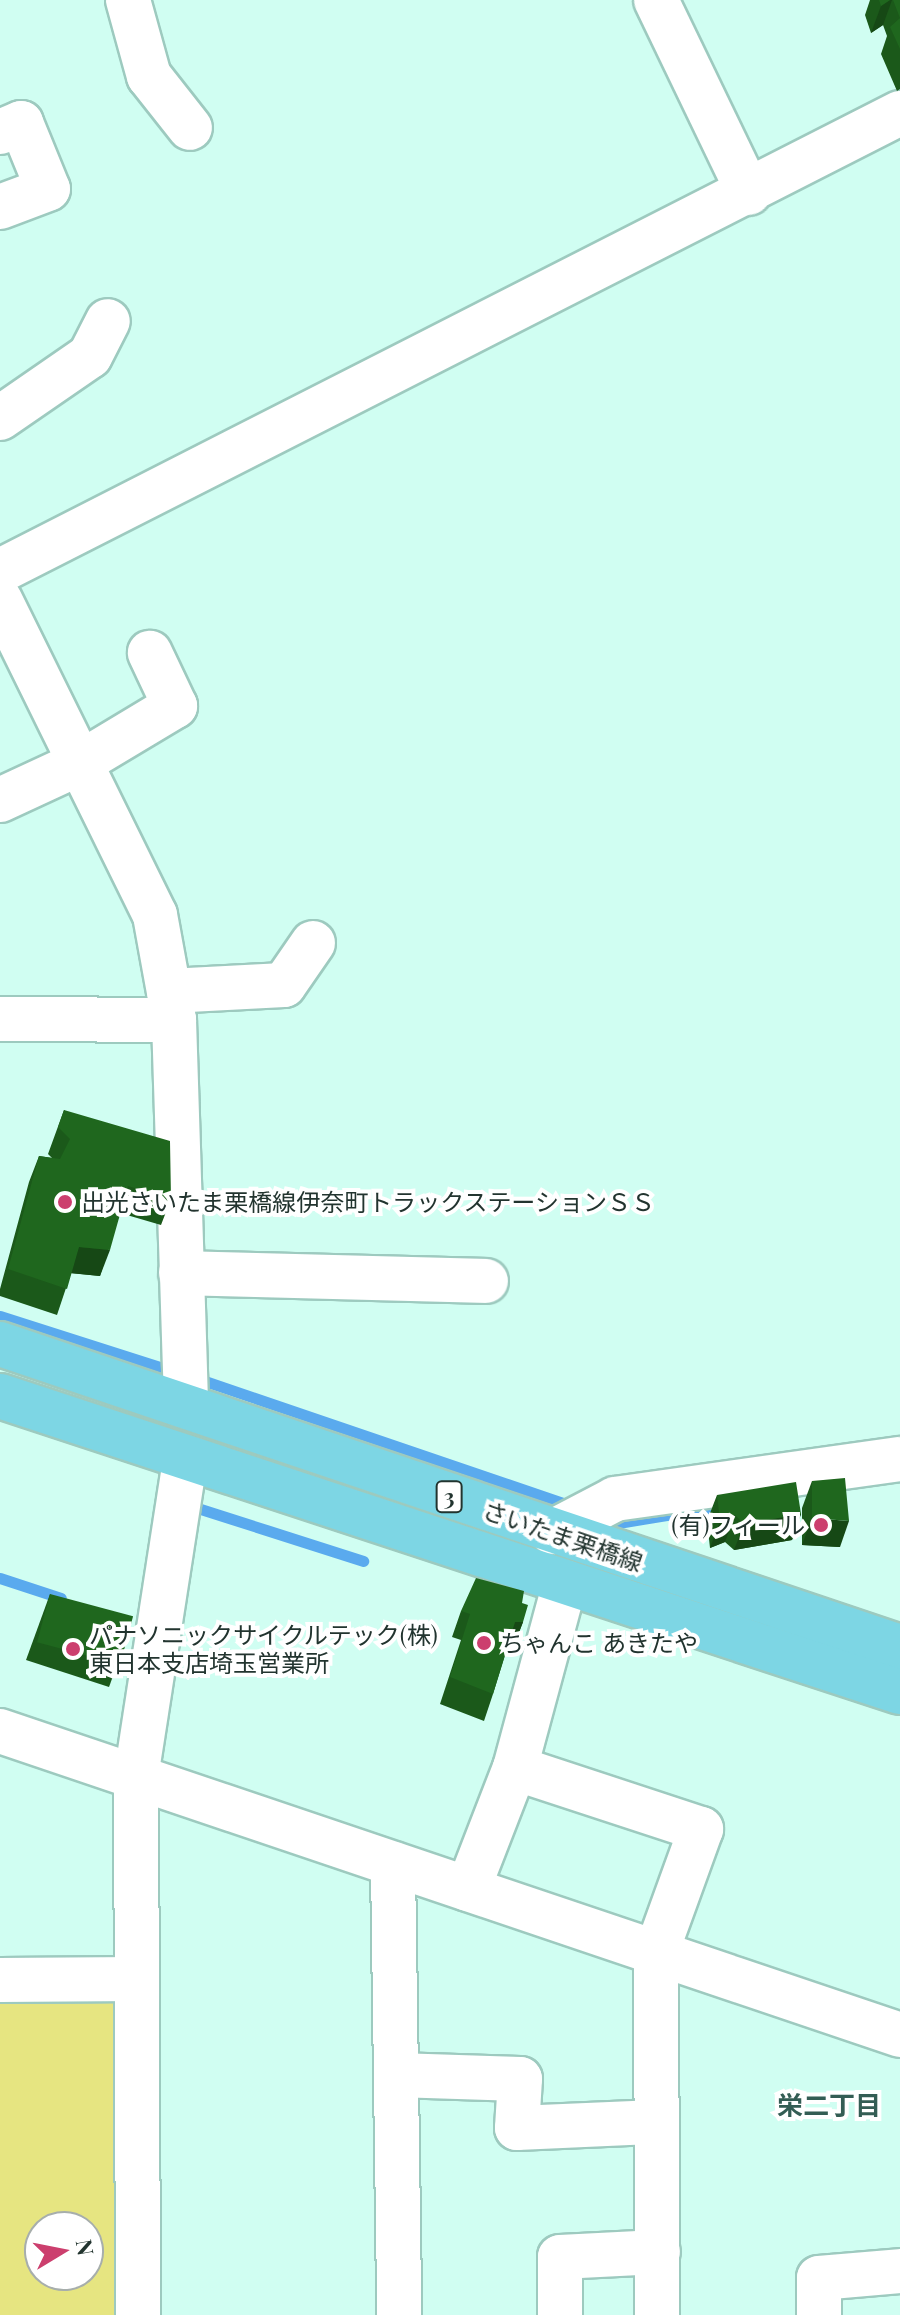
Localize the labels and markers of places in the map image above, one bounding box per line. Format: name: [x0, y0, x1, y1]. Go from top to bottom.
place label: 出光さいたま栗橋線伊奈町トラックステーションＳＳ: [81, 1188, 657, 1216]
marker: 出光さいたま栗橋線伊奈町トラックステーションＳＳ: [56, 1193, 74, 1211]
place label: (有)フィール: [671, 1511, 805, 1539]
marker: (有)フィール: [812, 1516, 830, 1534]
place label: パナソニックサイクルテック(株) 東日本支店埼玉営業所: [89, 1621, 439, 1677]
place label: ちゃんこ あきたや: [500, 1629, 698, 1657]
marker: ちゃんこ あきたや: [475, 1634, 493, 1652]
marker: パナソニックサイクルテック(株) 東日本支店埼玉営業所: [64, 1640, 82, 1658]

